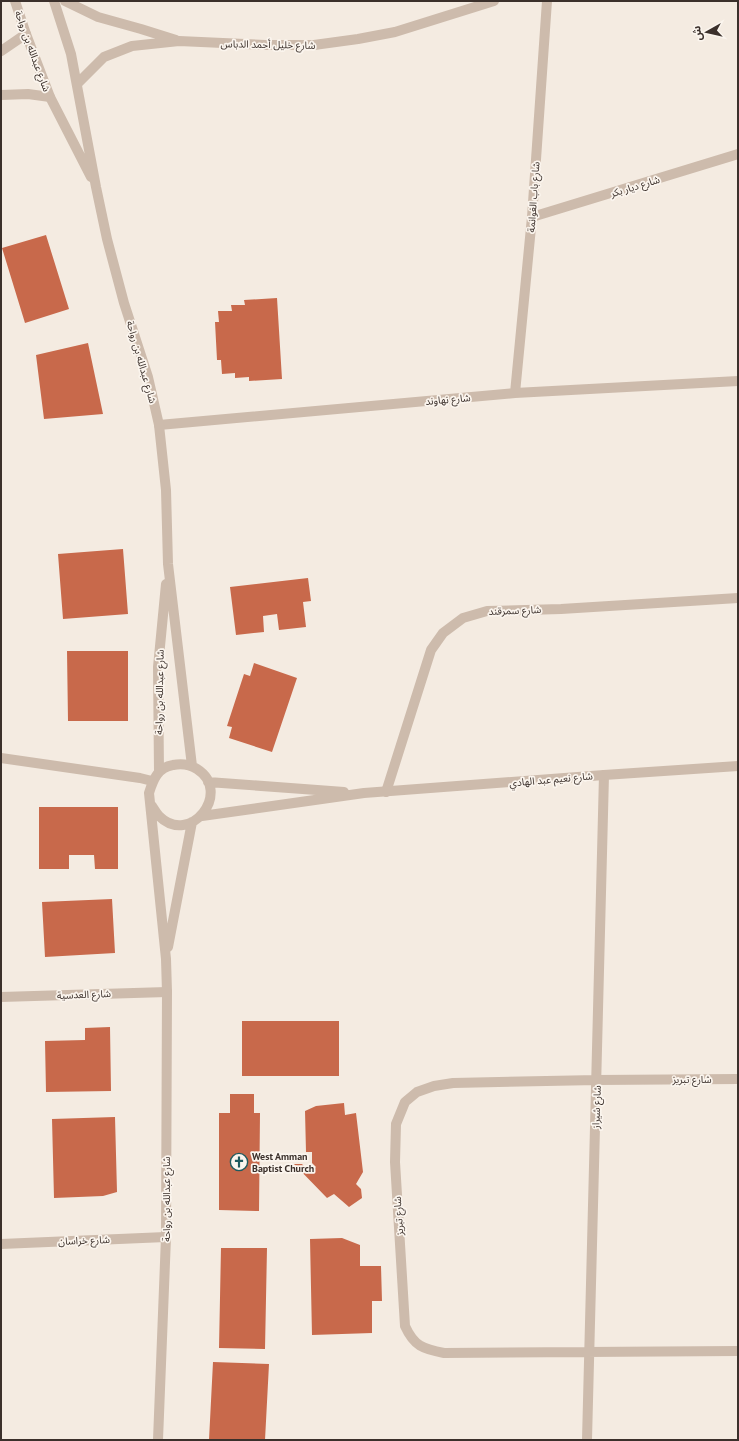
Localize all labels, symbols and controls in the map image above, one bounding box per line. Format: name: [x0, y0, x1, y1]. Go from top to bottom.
street label: شارع عبدالله بن رواحة: [11, 9, 53, 94]
north arrow: [687, 12, 727, 52]
text: ش: [689, 25, 705, 42]
street label: شارع خليل أحمد الدباس: [220, 37, 316, 53]
street label: شارع باب الغوانمة: [525, 161, 543, 233]
street label: شارع ديار بكر: [608, 173, 662, 201]
street label: شارع عبدالله بن رواحة: [123, 319, 160, 405]
street label: شارع نهاوند: [425, 391, 471, 409]
street label: شارع سمرقند: [488, 603, 542, 619]
street label: شارع عبدالله بن رواحة: [152, 649, 168, 735]
street label: شارع نعيم عبد الهادي: [509, 769, 594, 791]
street label: شارع العدسية: [57, 987, 111, 1003]
street label: شارع تبريز: [671, 1073, 712, 1087]
street label: شارع شيراز: [589, 1085, 605, 1130]
place label: West Amman Baptist Church: [252, 1150, 314, 1175]
church icon: West Amman Baptist Church: [229, 1152, 249, 1172]
street label: شارع عبدالله بن رواحة: [160, 1156, 174, 1242]
street label: شارع تبريز: [391, 1196, 407, 1237]
street label: شارع خراسان: [58, 1233, 110, 1249]

